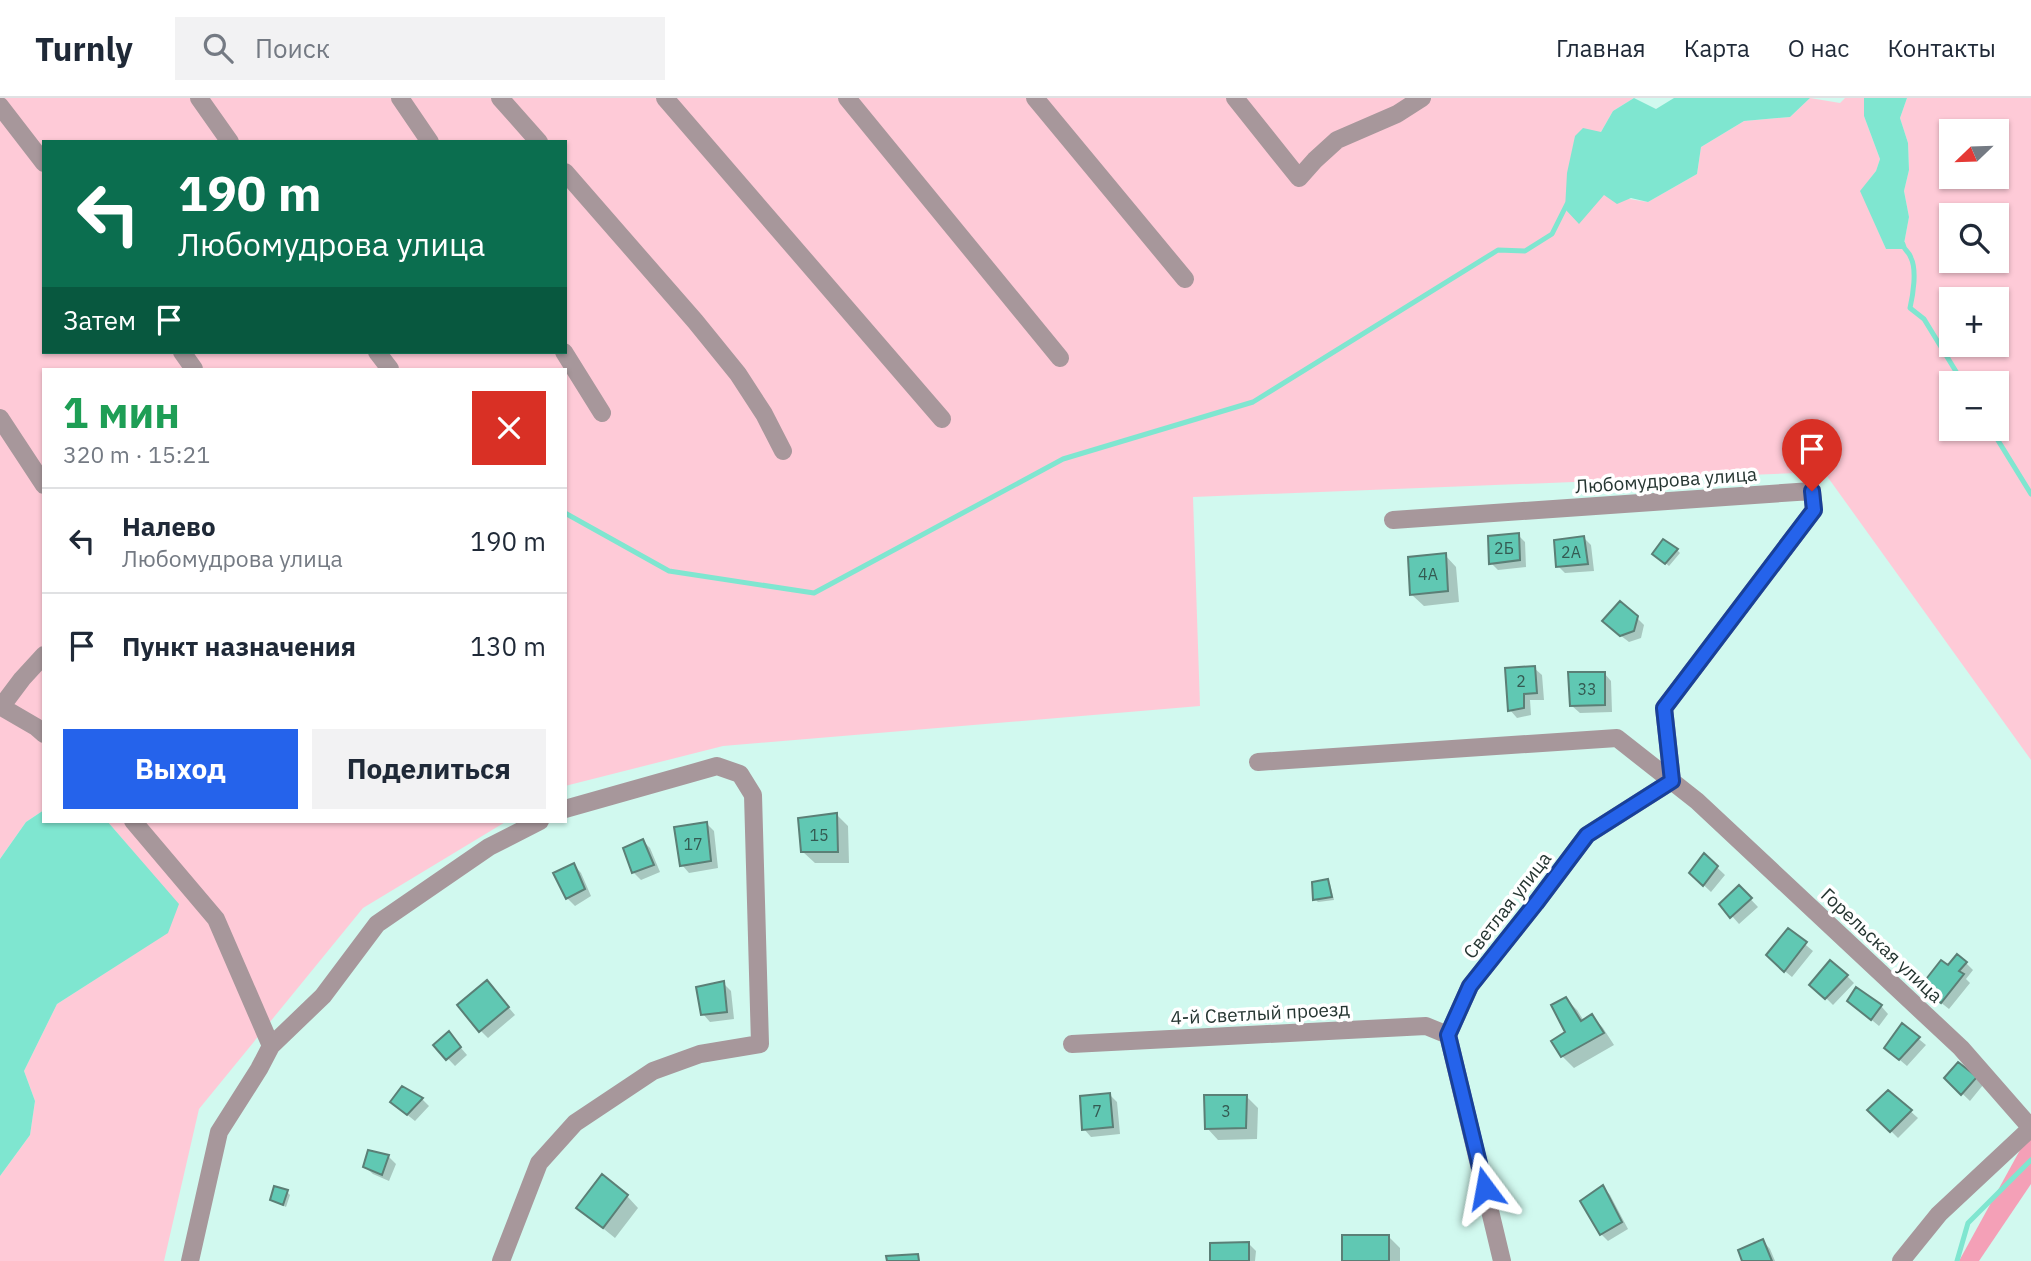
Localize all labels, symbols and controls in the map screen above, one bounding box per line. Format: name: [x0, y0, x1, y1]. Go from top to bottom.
search box: [175, 17, 665, 80]
text: Turnly: [35, 27, 133, 70]
icon: search: [199, 29, 237, 67]
text: Поиск: [255, 31, 330, 65]
text: Главная: [1556, 32, 1646, 64]
text: Карта: [1684, 32, 1750, 64]
text: О нас: [1788, 32, 1849, 64]
text: Контакты: [1887, 32, 1996, 64]
north arrow: [1939, 119, 2009, 189]
map controls: [1939, 119, 2009, 441]
text: 190 m: [178, 161, 322, 224]
icon: left: [63, 168, 154, 259]
button: search: [1939, 203, 2009, 273]
text: Любомудрова улица: [178, 223, 485, 265]
button: +: [1939, 287, 2009, 357]
icon: arrive: [150, 301, 188, 339]
text: Затем: [63, 303, 136, 337]
button: −: [1939, 371, 2009, 441]
text: 1 мин: [63, 385, 180, 440]
button: close: [472, 391, 546, 465]
pin: [1782, 419, 1842, 491]
icon: arrive: [1793, 430, 1831, 468]
text: 320 m · 15:21: [63, 439, 210, 469]
street label: Любомудрова улица: [1574, 462, 1758, 498]
text: Налево: [122, 509, 216, 543]
icon: left: [63, 522, 101, 560]
text: 190 m: [470, 524, 546, 558]
house number: 2Б: [1494, 538, 1514, 558]
house number: 2А: [1561, 542, 1581, 562]
text: Любомудрова улица: [122, 543, 343, 573]
house number: 4А: [1418, 564, 1438, 584]
icon: arrive: [63, 627, 101, 665]
text: Пункт назначения: [122, 629, 356, 663]
text: 130 m: [470, 629, 546, 663]
house number: 2: [1516, 671, 1526, 691]
house number: 33: [1577, 679, 1597, 699]
button: Выход: [63, 729, 298, 809]
button: Поделиться: [312, 729, 546, 809]
house number: 15: [809, 825, 829, 845]
house number: 17: [683, 834, 703, 854]
street label: Светлая улица: [1458, 847, 1556, 963]
street label: Горельская улица: [1816, 883, 1948, 1007]
street label: 4-й Светлый проезд: [1170, 996, 1350, 1030]
house number: 7: [1092, 1101, 1102, 1121]
house number: 3: [1221, 1101, 1231, 1121]
position arrow: [1448, 1151, 1522, 1225]

